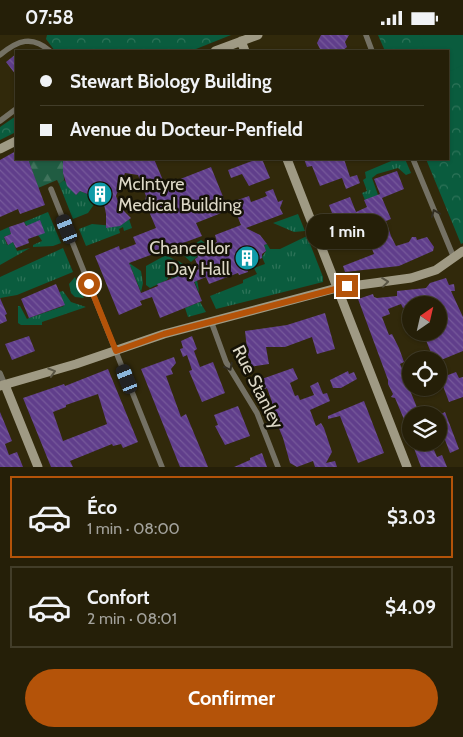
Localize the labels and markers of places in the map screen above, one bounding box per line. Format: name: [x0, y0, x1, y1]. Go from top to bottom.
place label: McIntyre Medical Building: [118, 173, 242, 216]
building icon: McIntyre Medical Building: [87, 181, 113, 207]
place label: Chancellor Day Hall: [149, 237, 231, 280]
building icon: Chancellor Day Hall: [234, 245, 260, 271]

